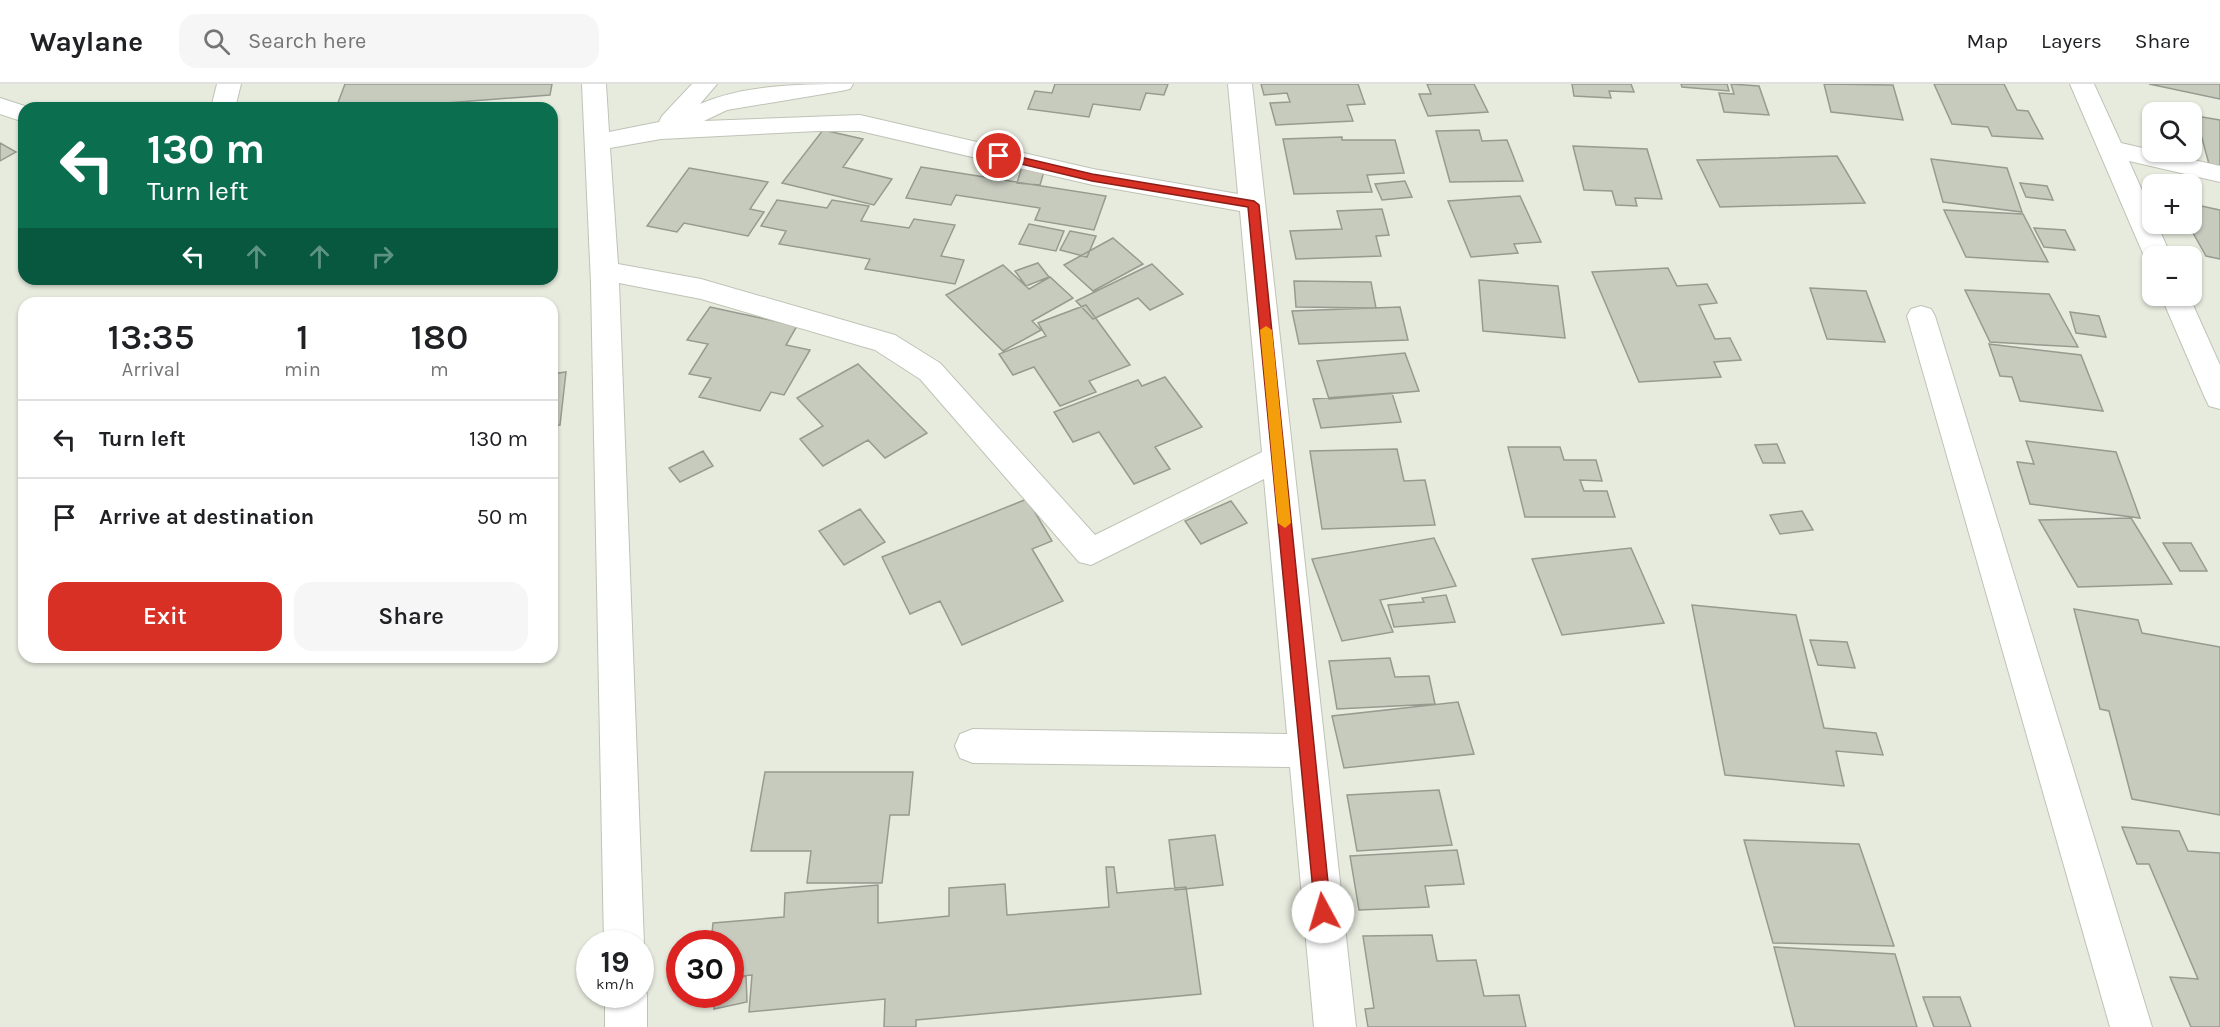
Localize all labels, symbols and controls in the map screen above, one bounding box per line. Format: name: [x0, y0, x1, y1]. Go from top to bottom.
search box: [179, 14, 599, 68]
text: Waylane: [30, 25, 143, 58]
icon: search: [200, 25, 233, 58]
text: Search here: [248, 28, 366, 54]
text: Map: [1966, 29, 2008, 53]
text: Layers: [2041, 29, 2102, 53]
text: Share: [2135, 29, 2190, 53]
map controls: [2142, 102, 2202, 306]
button: search: [2142, 102, 2202, 162]
text: 130 m: [147, 124, 265, 174]
icon: left: [48, 126, 126, 204]
pin: [973, 130, 1024, 181]
icon: arrive: [982, 139, 1015, 172]
button: +: [2142, 174, 2202, 234]
text: Turn left: [147, 175, 248, 207]
icon: left: [177, 240, 210, 273]
icon: ahead: [240, 240, 273, 273]
icon: ahead: [303, 240, 336, 273]
icon: right: [366, 240, 399, 273]
button: −: [2142, 246, 2202, 306]
text: 13:35: [108, 316, 194, 358]
text: 1: [296, 316, 309, 358]
text: 180: [410, 316, 468, 358]
text: Arrival: [122, 358, 180, 381]
text: min: [284, 358, 321, 381]
text: m: [430, 358, 449, 381]
icon: left: [48, 423, 81, 456]
text: Turn left: [99, 426, 186, 452]
text: 130 m: [469, 426, 528, 452]
icon: arrive: [48, 501, 81, 534]
text: Arrive at destination: [99, 504, 314, 530]
text: 50 m: [477, 504, 528, 530]
button: Exit: [48, 582, 282, 651]
button: Share: [294, 582, 528, 651]
position arrow: [1291, 880, 1355, 944]
speed limit sign: 30: [666, 930, 744, 1008]
text: 19: [600, 944, 629, 980]
text: km/h: [596, 975, 634, 993]

